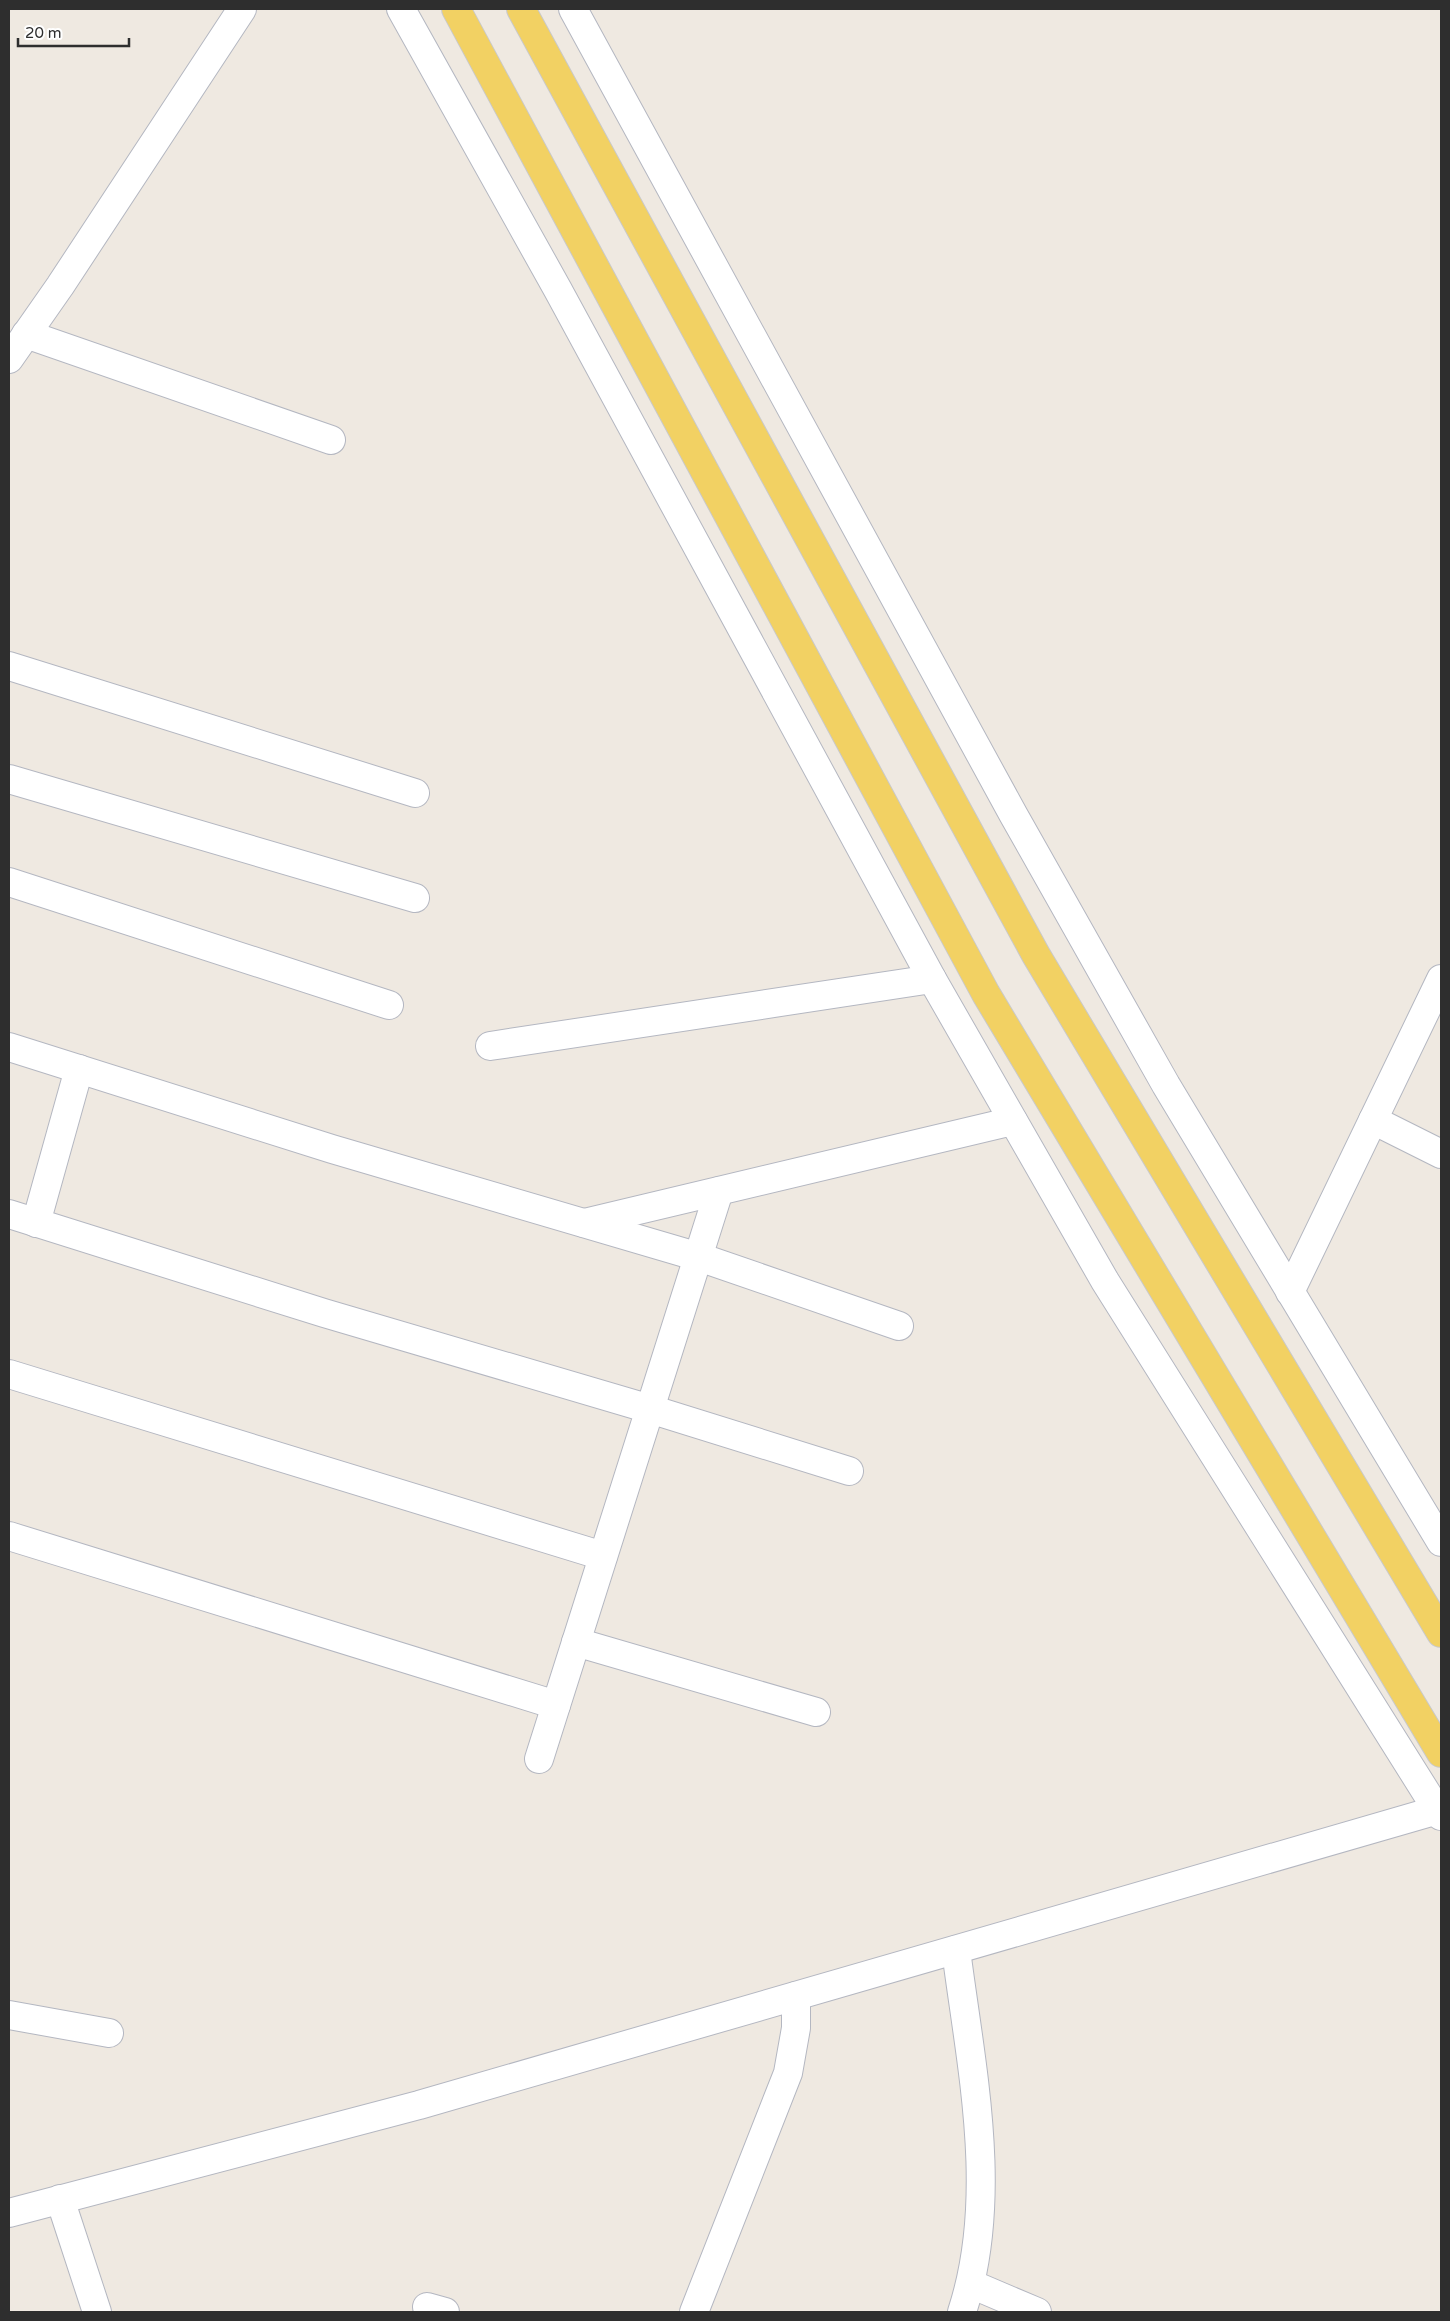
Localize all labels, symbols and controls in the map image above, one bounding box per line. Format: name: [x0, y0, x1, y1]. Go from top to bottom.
scale bar: [18, 15, 129, 47]
text: 20 m: [25, 24, 62, 42]

